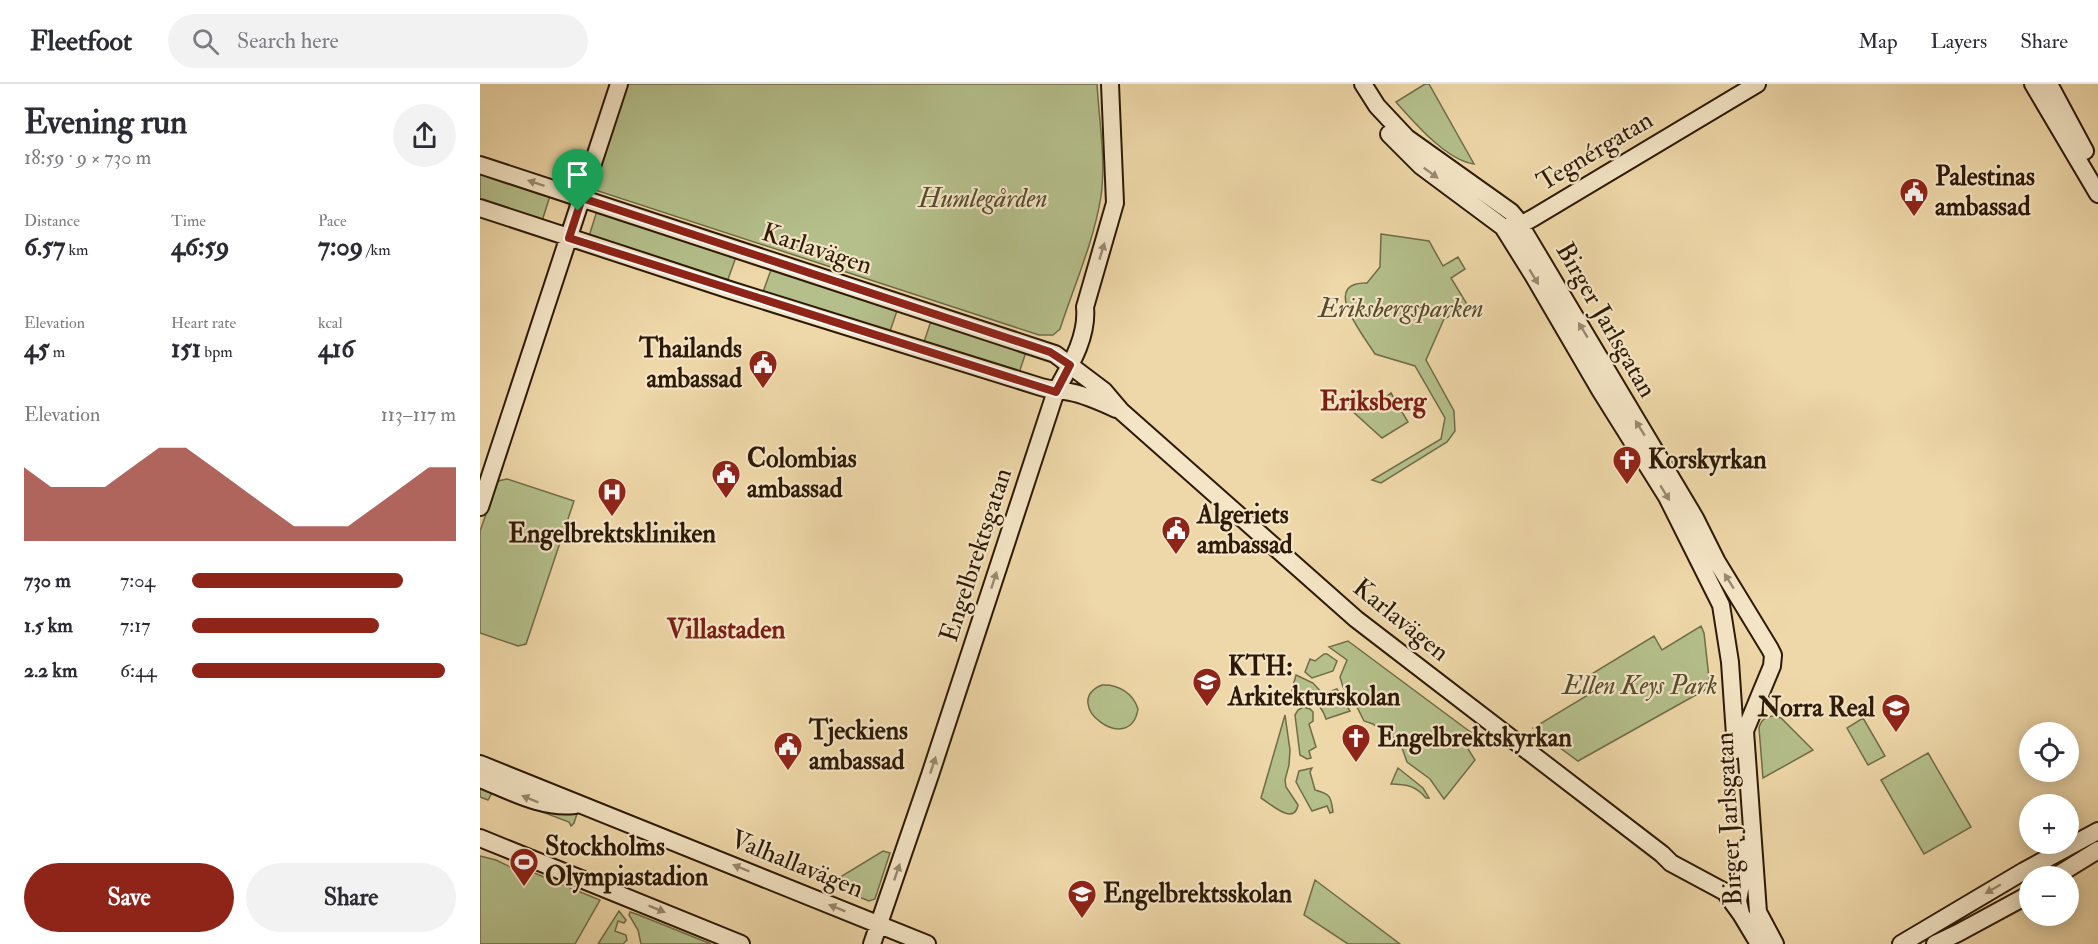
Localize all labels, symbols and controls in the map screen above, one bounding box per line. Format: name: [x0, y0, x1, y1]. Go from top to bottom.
search box: [168, 14, 588, 68]
text: Fleetfoot: [30, 24, 132, 59]
icon: search: [189, 25, 222, 58]
text: Search here: [237, 27, 339, 55]
text: Map: [1858, 28, 1898, 55]
text: Layers: [1931, 28, 1987, 55]
text: Share: [2020, 28, 2068, 55]
text: Evening run: [24, 102, 187, 143]
button: share: [393, 104, 456, 167]
street label: Tegnérgatan: [1531, 104, 1659, 198]
text: 18:59 · 9 × 730 m: [24, 145, 151, 170]
pin: [552, 149, 603, 211]
icon: arrive: [561, 158, 594, 191]
place label: Palestinas ambassad: [1935, 161, 2035, 223]
one-way arrow: [1423, 167, 1438, 179]
public building icon: Palestinas ambassad: [1898, 176, 1930, 218]
one-way arrow: [527, 177, 545, 187]
park label: Humlegården: [917, 183, 1048, 215]
text: Distance: [24, 211, 80, 231]
text: Time: [171, 211, 206, 231]
text: Pace: [318, 211, 347, 231]
street label: Karlavägen: [758, 216, 876, 282]
text: 6.57: [24, 231, 65, 263]
text: 46:59: [171, 231, 229, 263]
text: 7:09: [318, 231, 363, 263]
street label: Birger Jarlsgatan: [1549, 237, 1663, 403]
text: km: [65, 240, 89, 260]
text: /km: [363, 240, 391, 260]
one-way arrow: [1098, 242, 1107, 260]
one-way arrow: [1529, 269, 1540, 285]
park label: Eriksbergsparken: [1316, 293, 1484, 325]
text: Elevation: [24, 313, 85, 333]
text: Heart rate: [171, 313, 236, 333]
text: kcal: [318, 313, 343, 333]
one-way arrow: [1578, 321, 1588, 338]
text: 45: [24, 333, 49, 365]
text: 151: [171, 333, 201, 365]
text: 416: [318, 333, 354, 365]
place label: Thailands ambassad: [638, 333, 742, 395]
text: m: [49, 342, 65, 362]
text: bpm: [201, 342, 233, 362]
public building icon: Thailands ambassad: [747, 348, 779, 390]
district label: Eriksberg: [1320, 385, 1428, 419]
text: Elevation: [24, 402, 100, 427]
text: 113–117 m: [381, 402, 456, 427]
one-way arrow: [1635, 420, 1646, 436]
place label: Colombias ambassad: [747, 443, 857, 505]
church icon: Korskyrkan: [1611, 444, 1643, 486]
place label: Korskyrkan: [1648, 444, 1767, 477]
public building icon: Colombias ambassad: [710, 458, 742, 500]
street label: Engelbrektsgatan: [933, 464, 1019, 646]
hospital icon: Engelbrektskliniken: [596, 476, 628, 518]
one-way arrow: [1659, 485, 1670, 501]
place label: Algeriets ambassad: [1196, 499, 1293, 561]
public building icon: Algeriets ambassad: [1160, 514, 1192, 556]
place label: Engelbrektskliniken: [508, 518, 716, 551]
text: 730 m: [24, 568, 71, 593]
text: 7:04: [120, 568, 155, 593]
one-way arrow: [990, 571, 1000, 589]
street label: Karlavägen: [1347, 572, 1455, 668]
one-way arrow: [1723, 573, 1734, 589]
text: 1.5 km: [24, 613, 73, 638]
text: 7:17: [120, 613, 150, 638]
district label: Villastaden: [666, 613, 785, 646]
place label: KTH: Arkitekturskolan: [1227, 651, 1401, 713]
text: 2.2 km: [24, 658, 77, 683]
text: 6:44: [120, 658, 157, 683]
school or university icon: KTH: Arkitekturskolan: [1191, 666, 1223, 708]
park label: Ellen Keys Park: [1560, 670, 1718, 702]
place label: Norra Real: [1757, 692, 1875, 724]
school or university icon: Norra Real: [1880, 692, 1912, 734]
place label: Tjeckiens ambassad: [808, 715, 908, 777]
church icon: Engelbrektskyrkan: [1340, 722, 1372, 764]
place label: Engelbrektskyrkan: [1377, 722, 1572, 755]
map controls: [2019, 722, 2079, 926]
button: locate: [2019, 722, 2079, 782]
public building icon: Tjeckiens ambassad: [772, 730, 804, 772]
street label: Birger Jarlsgatan: [1708, 731, 1750, 907]
one-way arrow: [929, 756, 938, 774]
one-way arrow: [521, 794, 539, 803]
button: +: [2019, 794, 2079, 854]
street label: Valhallavägen: [726, 823, 868, 905]
place label: Stockholms Olympiastadion: [545, 831, 709, 894]
sports icon: Stockholms Olympiastadion: [508, 846, 540, 888]
button: Save: [24, 863, 234, 932]
button: Share: [246, 863, 456, 932]
one-way arrow: [732, 863, 750, 872]
one-way arrow: [892, 863, 902, 881]
button: −: [2019, 866, 2079, 926]
school or university icon: Engelbrektsskolan: [1066, 878, 1098, 920]
place label: Engelbrektsskolan: [1103, 878, 1293, 911]
one-way arrow: [1985, 883, 2001, 894]
one-way arrow: [828, 903, 846, 912]
one-way arrow: [648, 904, 666, 914]

